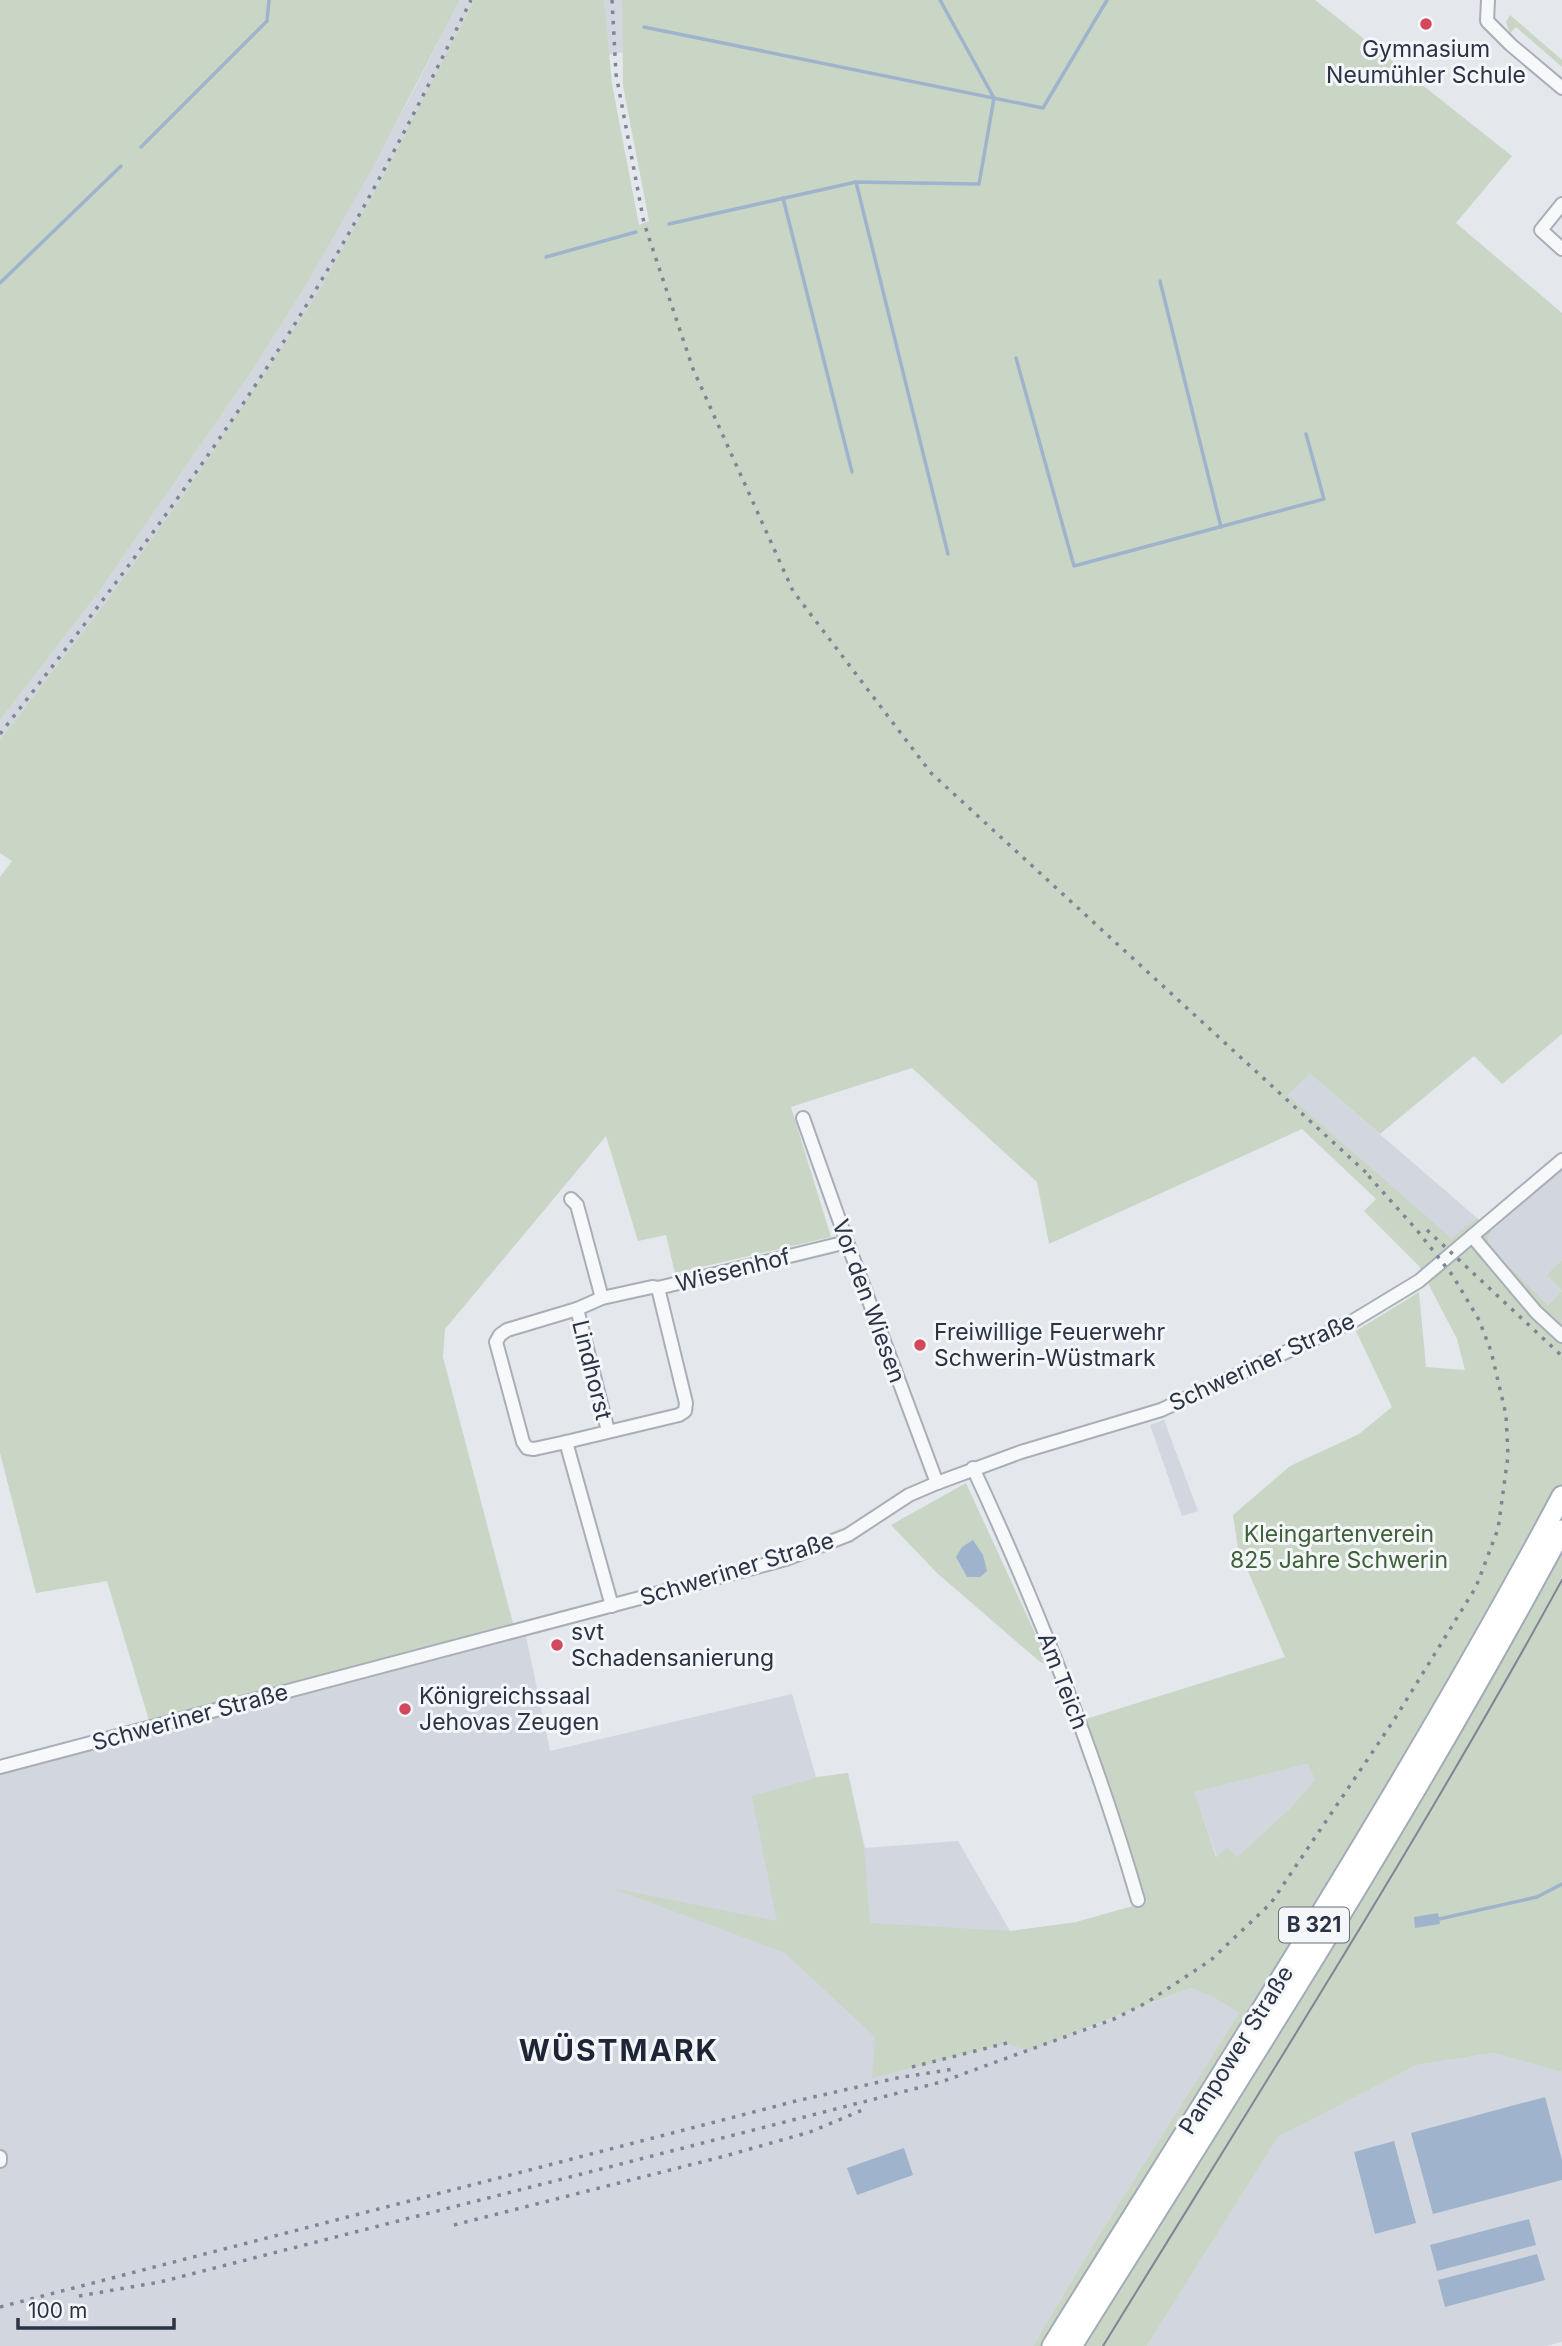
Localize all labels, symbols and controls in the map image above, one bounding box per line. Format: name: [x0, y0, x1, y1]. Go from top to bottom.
marker: Gymnasium Neumühler Schule: [1418, 16, 1434, 32]
place label: Gymnasium Neumühler Schule: [1326, 35, 1526, 89]
street label: Vor den Wiesen: [826, 1215, 912, 1387]
street label: Wiesenhof: [673, 1242, 793, 1298]
street label: Schweriner Straße: [1165, 1307, 1359, 1417]
street label: Lindhorst: [566, 1317, 618, 1423]
place label: Freiwillige Feuerwehr Schwerin-Wüstmark: [934, 1318, 1166, 1372]
marker: Freiwillige Feuerwehr Schwerin-Wüstmark: [912, 1337, 928, 1353]
park label: Kleingartenverein 825 Jahre Schwerin: [1230, 1520, 1448, 1574]
street label: Schweriner Straße: [637, 1526, 837, 1612]
place label: svt Schadensanierung: [571, 1618, 774, 1672]
street label: Am Teich: [1032, 1629, 1094, 1733]
marker: svt Schadensanierung: [549, 1637, 565, 1653]
street label: Schweriner Straße: [89, 1677, 291, 1757]
place label: Königreichssaal Jehovas Zeugen: [419, 1682, 599, 1736]
marker: Königreichssaal Jehovas Zeugen: [397, 1701, 413, 1717]
road number: B 321: [1279, 1908, 1349, 1942]
street label: Pampower Straße: [1173, 1960, 1299, 2140]
district label: WÜSTMARK: [519, 2032, 719, 2068]
scale bar: [18, 2286, 173, 2330]
text: 100 m: [28, 2298, 87, 2323]

